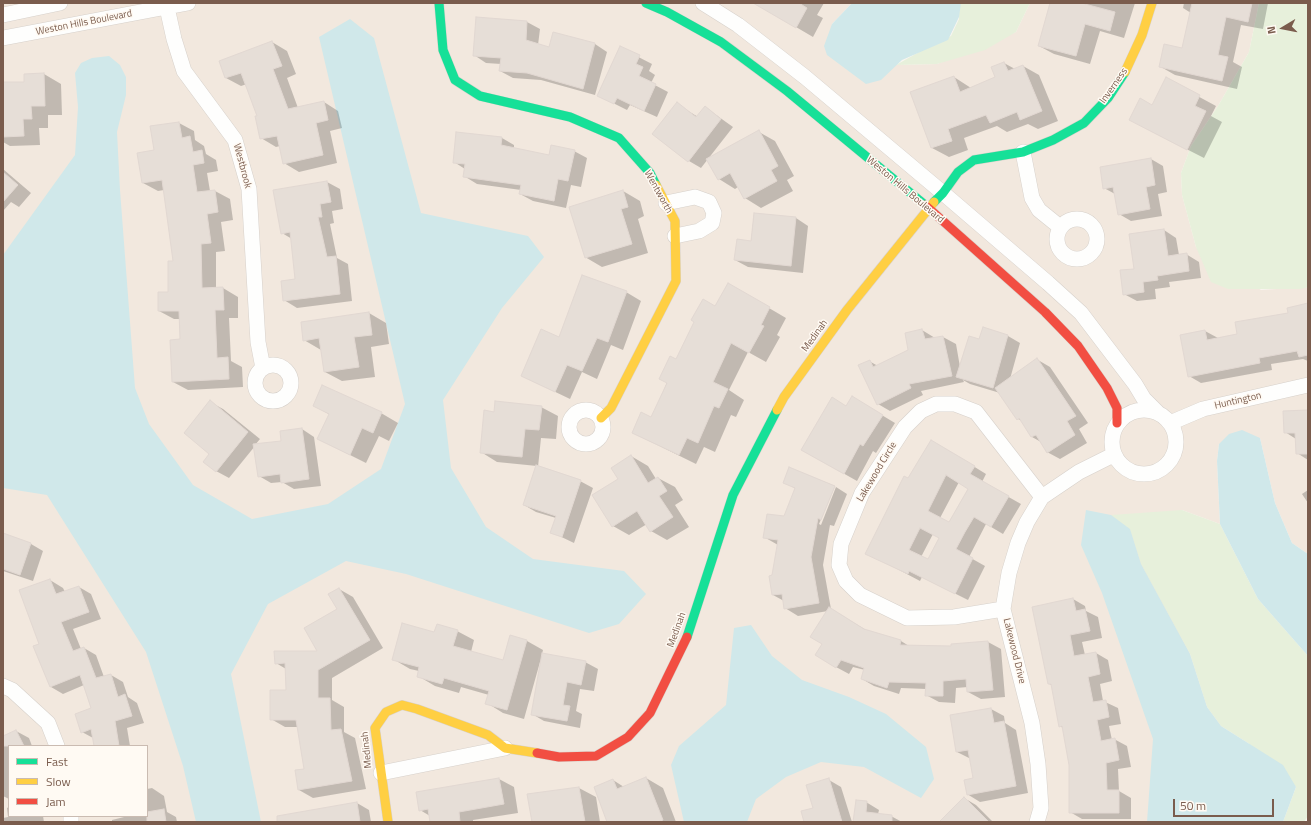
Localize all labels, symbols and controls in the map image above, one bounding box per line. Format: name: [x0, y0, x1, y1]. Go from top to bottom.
street label: Weston Hills Boulevard: [35, 8, 133, 38]
north arrow: [1263, 8, 1303, 48]
text: N: [1263, 25, 1280, 35]
street label: Inverness: [1097, 66, 1131, 106]
street label: Westbrook: [230, 142, 254, 190]
street label: Weston Hills Boulevard: [864, 154, 946, 226]
street label: Wentworth: [641, 168, 675, 216]
street label: Medinah: [799, 318, 831, 354]
street label: Huntington: [1213, 390, 1263, 412]
street label: Lakewood Circle: [854, 440, 900, 504]
street label: Medinah: [665, 611, 689, 649]
street label: Lakewood Drive: [1000, 617, 1028, 685]
street label: Medinah: [359, 731, 375, 769]
legend: [8, 745, 148, 817]
text: Fast: [46, 752, 68, 771]
text: Slow: [46, 772, 71, 791]
scale bar: [1175, 791, 1276, 817]
text: Jam: [46, 792, 66, 811]
text: 50 m: [1180, 796, 1206, 815]

